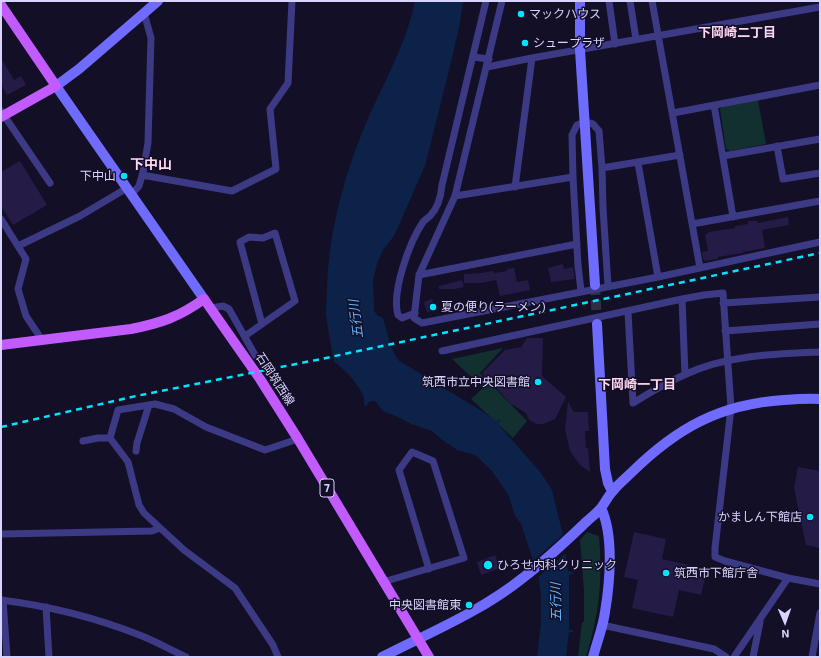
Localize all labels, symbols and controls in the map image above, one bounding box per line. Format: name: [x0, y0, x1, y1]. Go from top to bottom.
place label: マックハウス: [529, 7, 601, 21]
marker: マックハウス: [516, 9, 526, 19]
district label: 下岡崎二丁目: [698, 25, 776, 41]
place label: シュープラザ: [533, 36, 605, 50]
marker: シュープラザ: [520, 38, 530, 48]
district label: 下中山: [130, 156, 172, 172]
place label: 下中山: [80, 169, 116, 183]
marker: 下中山: [119, 171, 129, 181]
water label: 五行川: [346, 299, 366, 339]
place label: 夏の便り(ラーメン): [441, 300, 546, 314]
marker: 夏の便り(ラーメン): [428, 302, 438, 312]
street label: 石岡筑西線: [253, 350, 297, 408]
place label: 筑西市立中央図書館: [422, 375, 530, 389]
marker: 筑西市立中央図書館: [533, 377, 543, 387]
district label: 下岡崎一丁目: [598, 377, 676, 393]
road number: 7: [320, 479, 334, 497]
place label: かましん下館店: [718, 510, 802, 524]
marker: かましん下館店: [805, 512, 815, 522]
place label: ひろせ内科クリニック: [497, 558, 617, 572]
marker: ひろせ内科クリニック: [482, 559, 494, 571]
place label: 筑西市下館庁舎: [674, 566, 758, 580]
marker: 筑西市下館庁舎: [661, 568, 671, 578]
water label: 五行川: [548, 582, 564, 622]
place label: 中央図書館東: [389, 598, 461, 612]
marker: 中央図書館東: [464, 600, 474, 610]
north arrow: [765, 602, 805, 642]
text: N: [781, 628, 790, 641]

